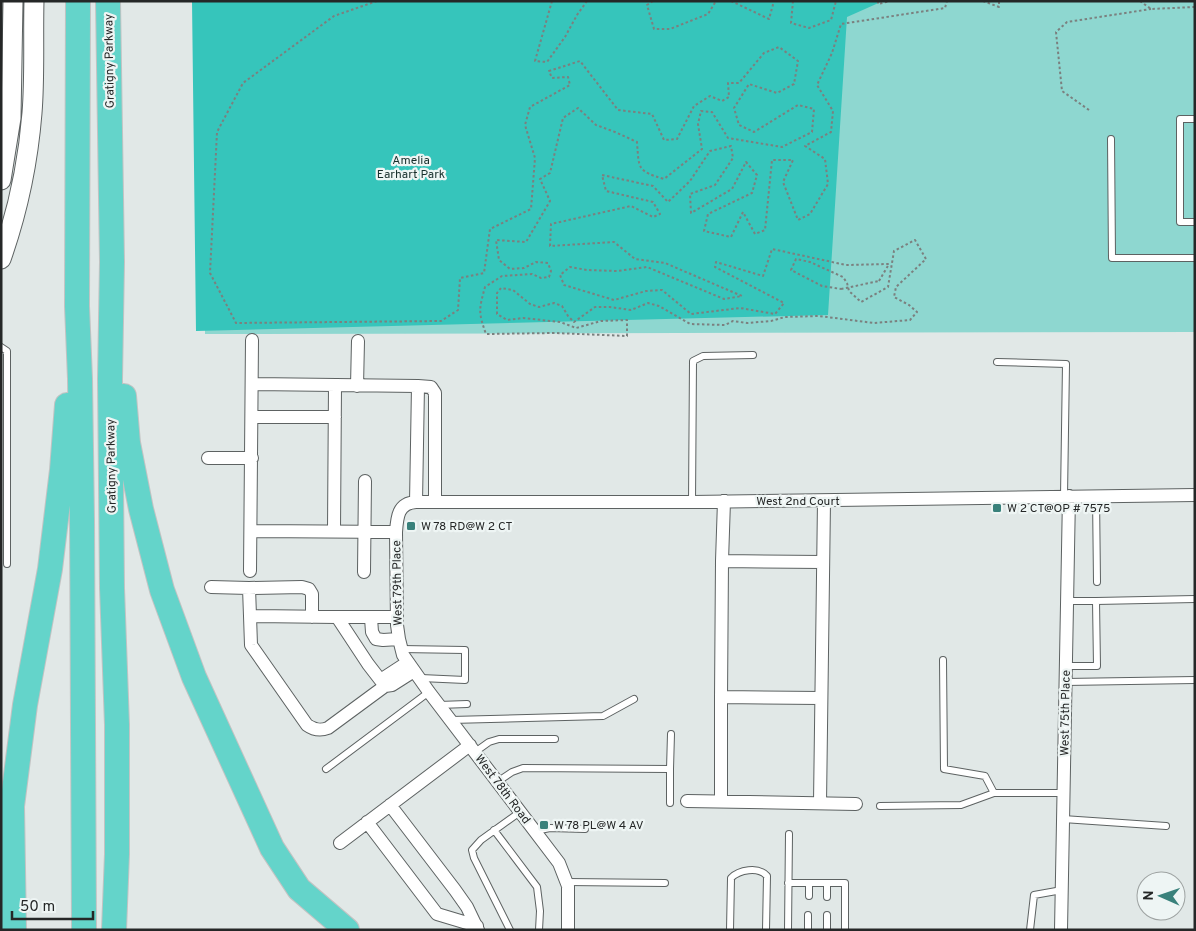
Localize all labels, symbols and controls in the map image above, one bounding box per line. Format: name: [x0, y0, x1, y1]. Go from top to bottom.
street label: Gratigny Parkway: [101, 14, 119, 108]
park label: Amelia Earhart Park: [377, 153, 445, 183]
street label: Gratigny Parkway: [103, 419, 121, 513]
street label: West 2nd Court: [756, 494, 840, 510]
place label: W 2 CT@OP # 7575: [1007, 501, 1111, 517]
marker: W 2 CT@OP # 7575: [991, 502, 1003, 514]
place label: W 78 RD@W 2 CT: [421, 519, 513, 535]
marker: W 78 RD@W 2 CT: [405, 520, 417, 532]
street label: West 79th Place: [389, 540, 407, 626]
street label: West 75th Place: [1057, 670, 1075, 756]
street label: West 78th Road: [471, 752, 534, 828]
place label: W 78 PL@W 4 AV: [554, 818, 644, 834]
marker: W 78 PL@W 4 AV: [538, 819, 550, 831]
north arrow: [1136, 871, 1186, 921]
scale bar: [12, 888, 94, 920]
text: N: [1141, 890, 1158, 901]
text: 50 m: [20, 898, 55, 917]

